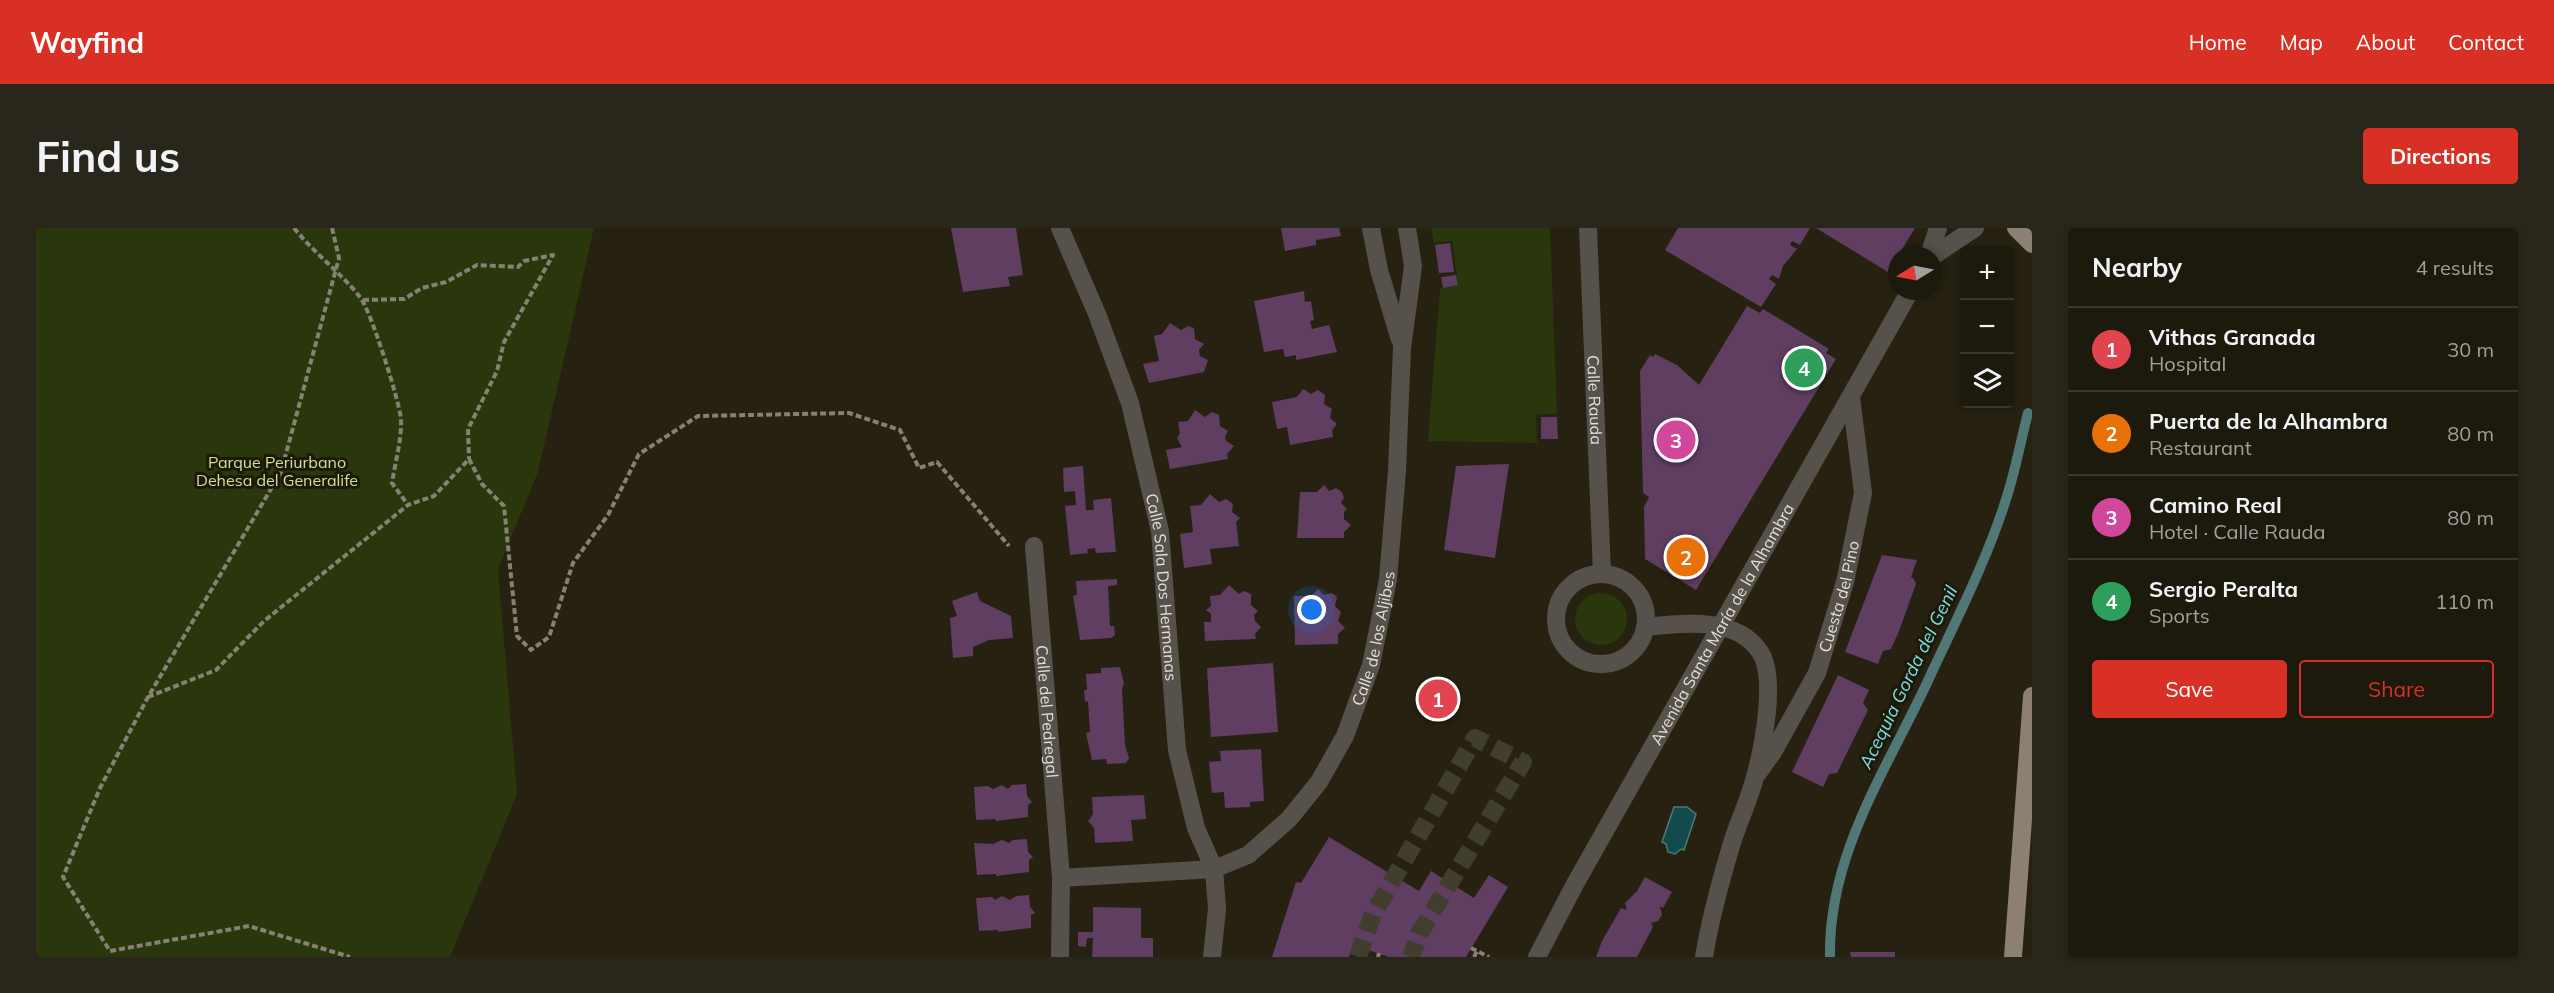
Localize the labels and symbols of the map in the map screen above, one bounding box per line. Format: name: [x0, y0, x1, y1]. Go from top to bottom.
north arrow: [1888, 246, 1942, 300]
pin: 4: [1784, 346, 1824, 390]
street label: Calle Rauda: [1583, 355, 1607, 445]
pin: 3: [1656, 418, 1696, 462]
park label: Parque Periurbano Dehesa del Generalife: [196, 452, 358, 490]
street label: Calle Sala Dos Hermanas: [1142, 491, 1182, 682]
street label: Avenida Santa María de la Alhambra: [1646, 500, 1798, 748]
pin: 2: [1666, 534, 1706, 580]
street label: Cuesta del Pino: [1814, 539, 1863, 655]
street label: Calle de los Aljibes: [1347, 571, 1399, 708]
water label: Acequia Gorda del Genil: [1853, 581, 1963, 773]
your location: [1297, 595, 1326, 624]
street label: Calle del Pedregal: [1032, 644, 1063, 779]
pin: 1: [1418, 676, 1458, 722]

